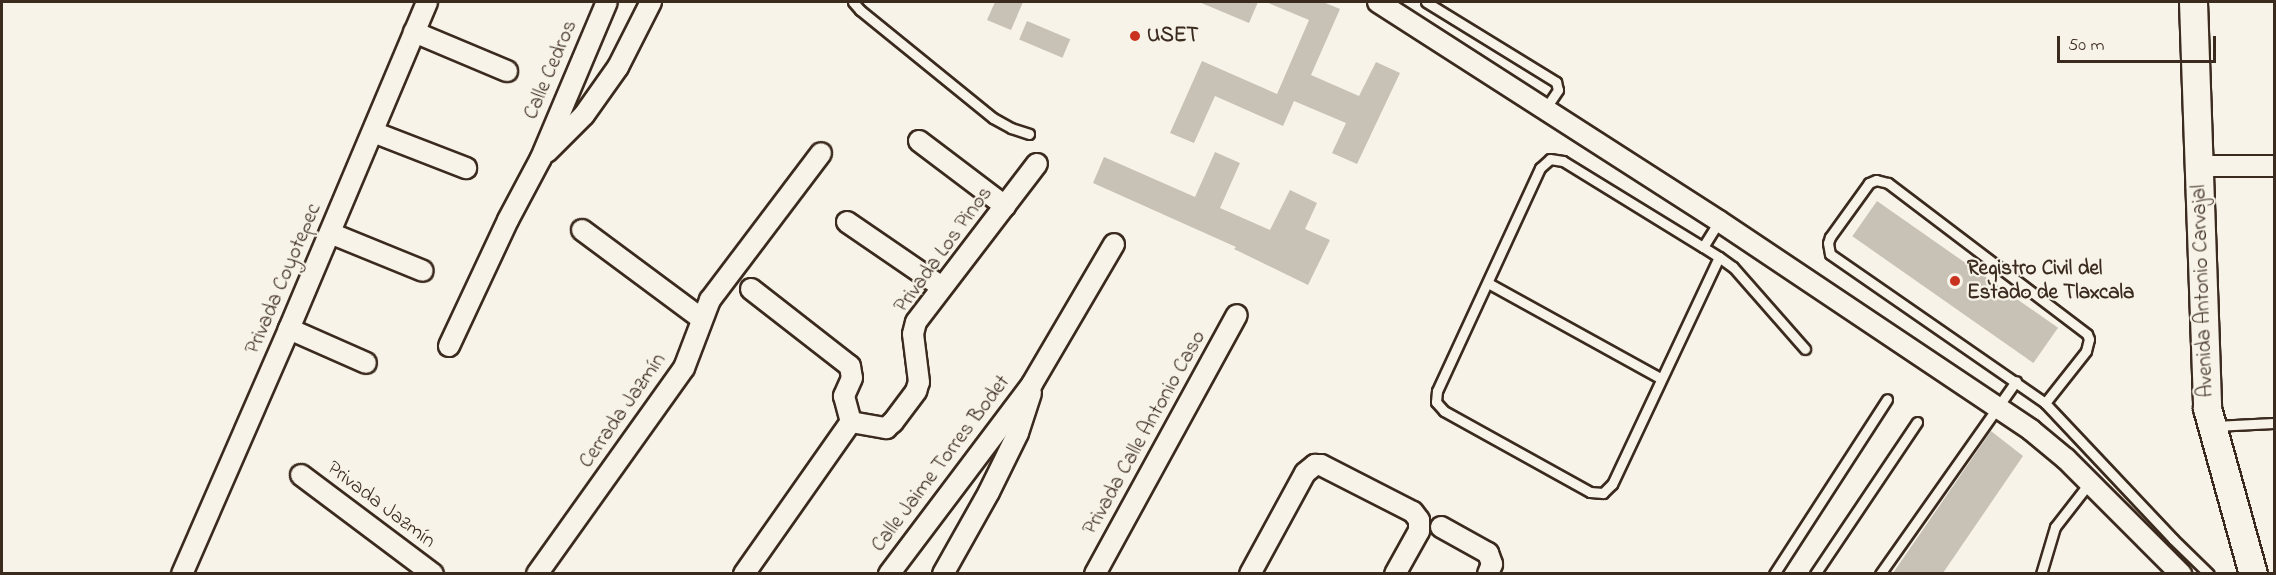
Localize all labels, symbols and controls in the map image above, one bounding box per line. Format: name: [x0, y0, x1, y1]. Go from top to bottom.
street label: Calle Cedros: [519, 17, 583, 123]
place label: USET: [1147, 23, 1199, 49]
scale bar: [2060, 24, 2219, 62]
marker: USET: [1128, 29, 1142, 43]
text: 50 m: [2068, 33, 2105, 59]
street label: Privada Los Pinos: [890, 182, 998, 318]
street label: Avenida Antonio Carvajal: [2187, 184, 2219, 398]
street label: Privada Coyotepec: [241, 200, 327, 358]
place label: Registro Civil del Estado de Tlaxcala: [1967, 256, 2134, 306]
marker: Registro Civil del Estado de Tlaxcala: [1948, 274, 1962, 288]
street label: Privada Calle Antonio Caso: [1078, 326, 1212, 540]
street label: Cerrada Jazmín: [574, 349, 672, 473]
street label: Calle Jaime Torres Bodet: [866, 371, 1016, 557]
street label: Privada Jazmín: [322, 456, 440, 554]

